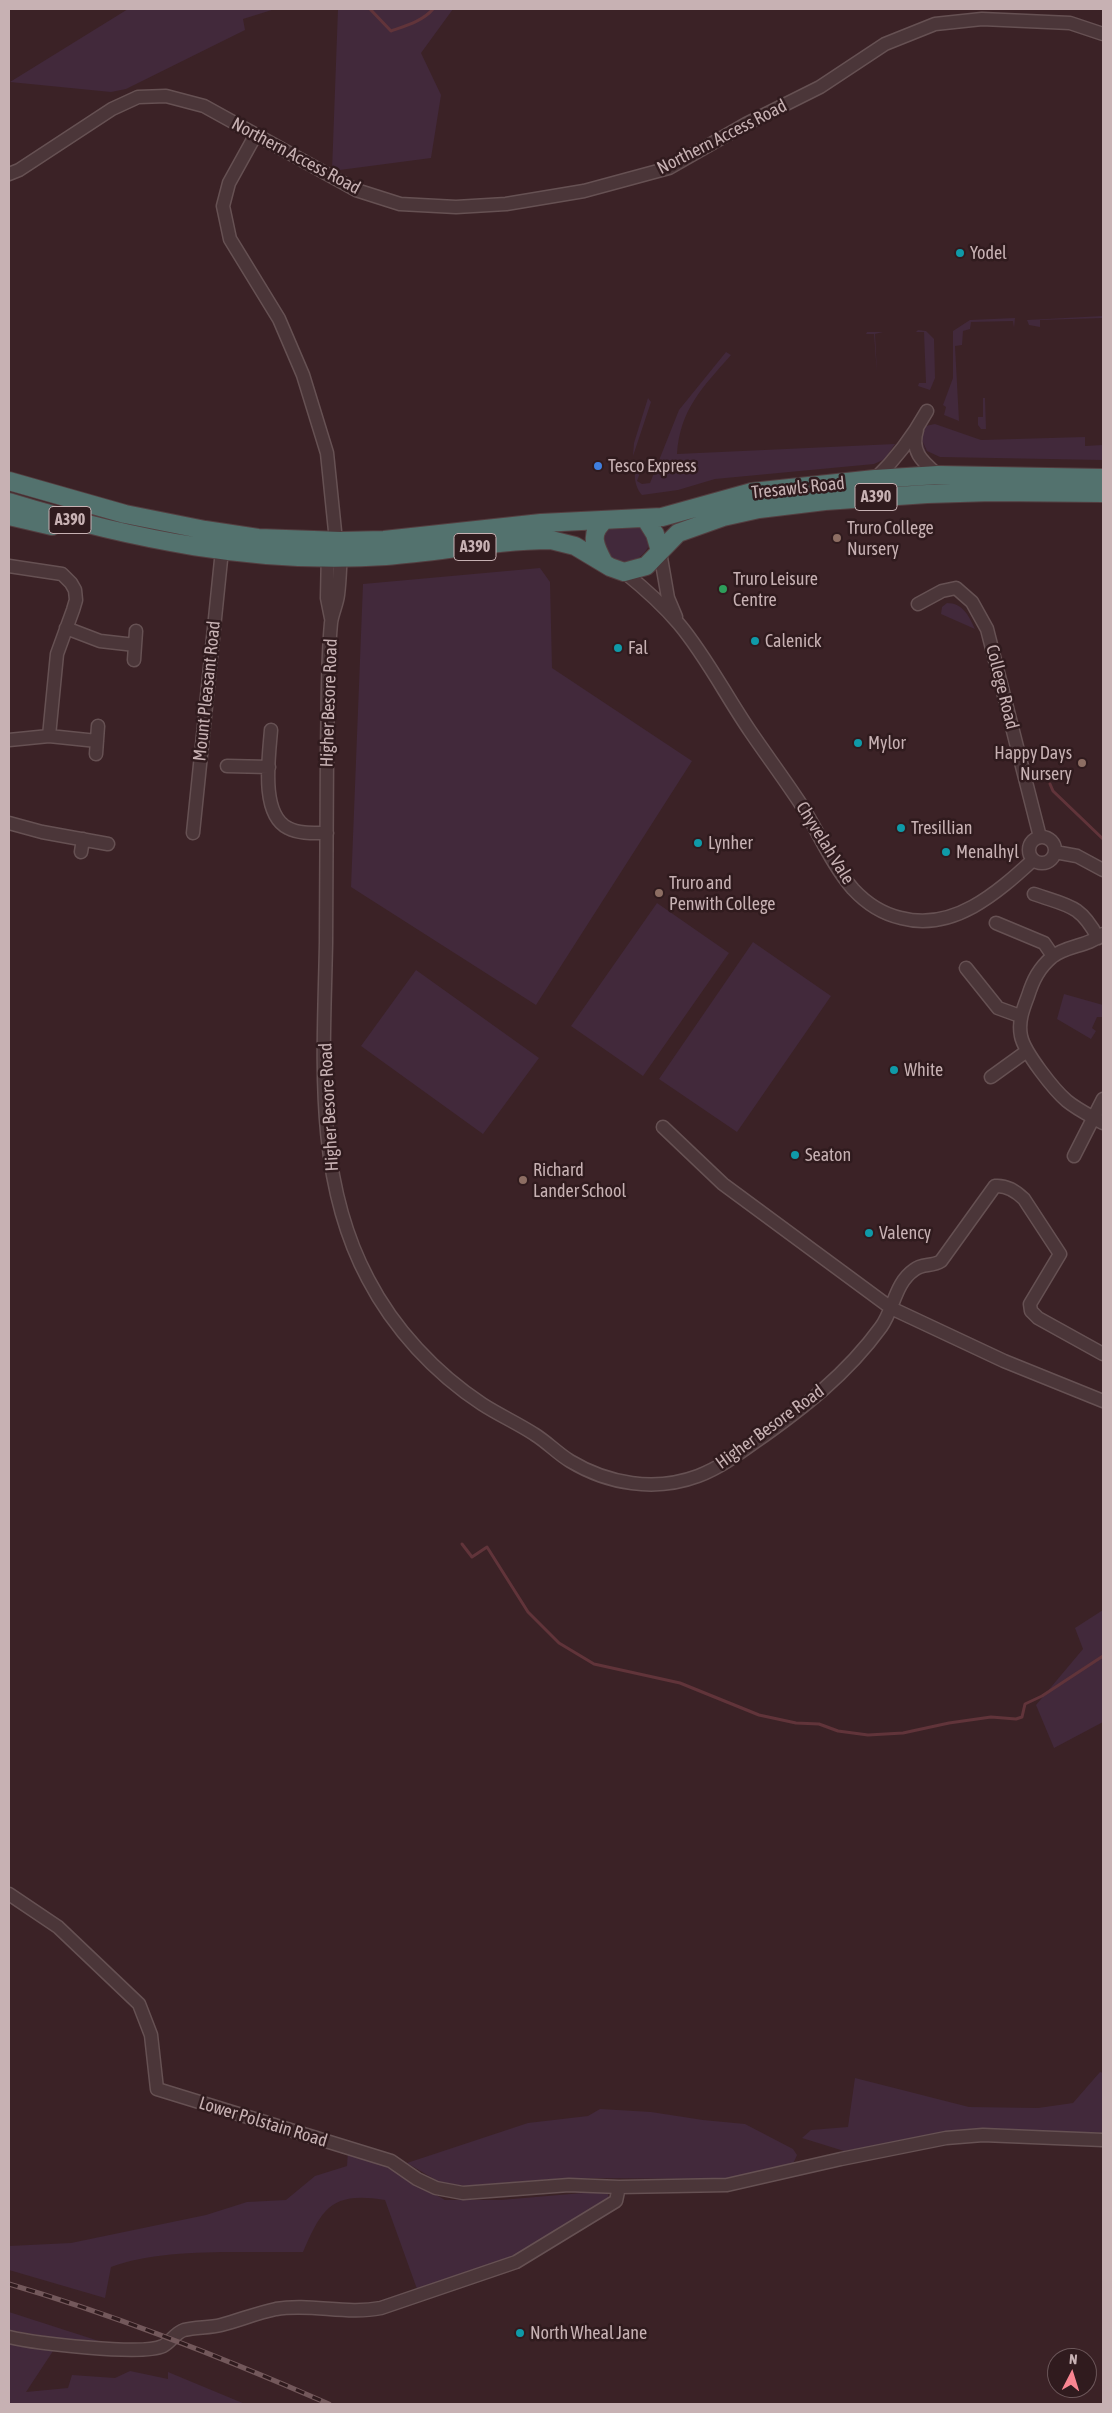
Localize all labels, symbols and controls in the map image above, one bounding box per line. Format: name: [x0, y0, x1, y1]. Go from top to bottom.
street label: Northern Access Road: [654, 95, 790, 179]
street label: Northern Access Road: [228, 113, 364, 199]
place label: Yodel: [970, 242, 1007, 264]
marker: Yodel: [954, 247, 966, 259]
place label: Tesco Express: [608, 455, 697, 477]
marker: Tesco Express: [592, 460, 604, 472]
street label: Tresawls Road: [750, 472, 846, 504]
road number: A390: [855, 484, 897, 511]
road number: A390: [49, 506, 91, 534]
place label: Truro College Nursery: [847, 517, 934, 560]
marker: Truro College Nursery: [831, 532, 843, 544]
road number: A390: [454, 534, 496, 560]
place label: Truro Leisure Centre: [733, 568, 818, 610]
marker: Truro Leisure Centre: [717, 583, 729, 595]
street label: Mount Pleasant Road: [189, 620, 225, 762]
place label: Calenick: [765, 630, 822, 652]
marker: Calenick: [749, 635, 761, 647]
place label: Fal: [628, 637, 648, 659]
street label: Higher Besore Road: [316, 638, 342, 768]
marker: Fal: [612, 642, 624, 654]
street label: College Road: [981, 642, 1023, 732]
place label: Mylor: [868, 732, 906, 754]
marker: Mylor: [852, 737, 864, 749]
place label: Happy Days Nursery: [994, 742, 1072, 784]
marker: Happy Days Nursery: [1076, 757, 1088, 769]
street label: Chyvelah Vale: [791, 798, 859, 888]
place label: Tresillian: [911, 817, 973, 839]
marker: Tresillian: [895, 822, 907, 834]
place label: Lynher: [708, 832, 753, 854]
marker: Lynher: [692, 837, 704, 849]
place label: Menalhyl: [956, 841, 1019, 863]
marker: Menalhyl: [940, 846, 952, 858]
place label: Truro and Penwith College: [669, 872, 775, 914]
marker: Truro and Penwith College: [653, 887, 665, 899]
street label: Higher Besore Road: [315, 1042, 343, 1172]
place label: White: [904, 1059, 943, 1081]
marker: White: [888, 1064, 900, 1076]
place label: Seaton: [805, 1144, 851, 1166]
marker: Seaton: [789, 1149, 801, 1161]
place label: Richard Lander School: [533, 1159, 626, 1202]
marker: Richard Lander School: [517, 1174, 529, 1186]
place label: Valency: [879, 1222, 931, 1244]
marker: Valency: [863, 1227, 875, 1239]
street label: Higher Besore Road: [712, 1380, 828, 1474]
street label: Lower Polstain Road: [196, 2092, 330, 2152]
place label: North Wheal Jane: [530, 2322, 647, 2344]
marker: North Wheal Jane: [514, 2327, 526, 2339]
north arrow: [1047, 2348, 1097, 2398]
text: N: [1068, 2351, 1078, 2367]

